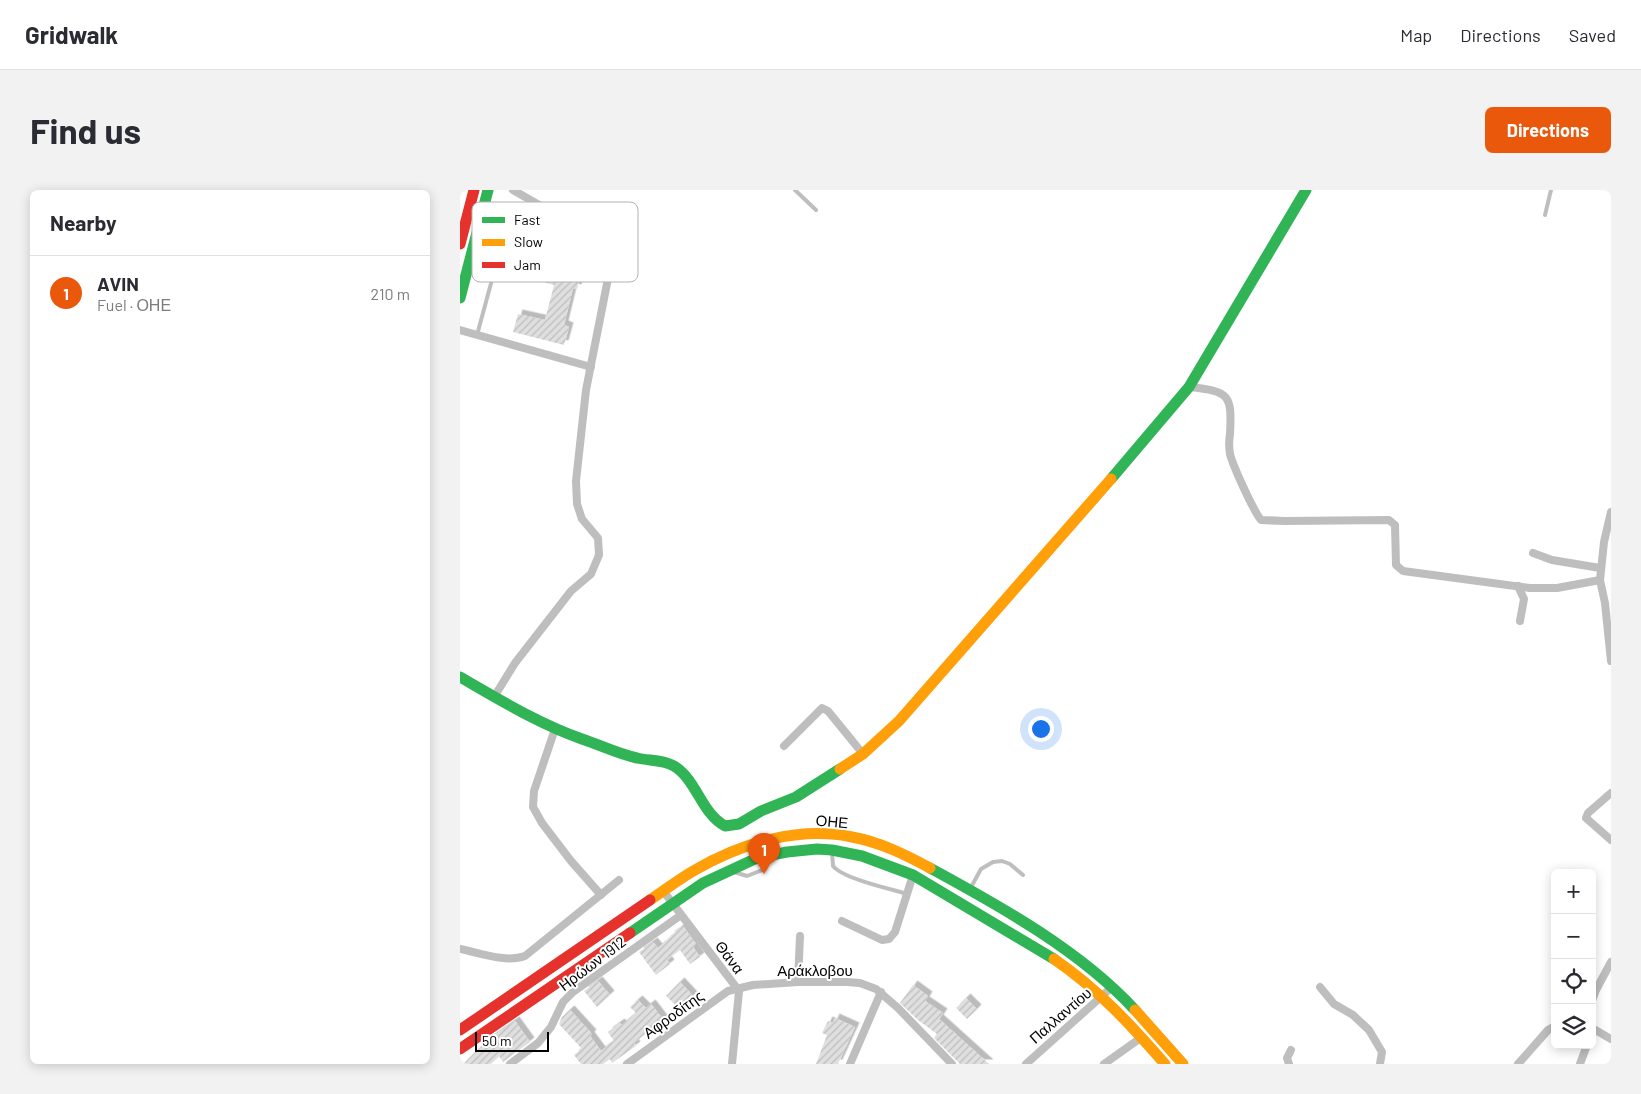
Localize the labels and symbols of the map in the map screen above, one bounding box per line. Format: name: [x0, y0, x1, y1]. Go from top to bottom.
legend: [472, 202, 638, 282]
text: Fast: [514, 211, 540, 228]
text: Slow: [514, 233, 543, 250]
text: Jam: [514, 256, 541, 273]
your location: [1028, 716, 1054, 742]
street label: ΟΗΕ: [815, 811, 849, 831]
pin: 1: [748, 833, 780, 874]
street label: Ηρώων 1912: [555, 932, 629, 994]
street label: Θάνα: [712, 937, 748, 977]
street label: Αράκλοβου: [777, 961, 853, 979]
street label: Παλλαντίου: [1025, 983, 1095, 1047]
street label: Αφροδίτης: [639, 986, 707, 1042]
scale bar: [475, 1029, 549, 1052]

